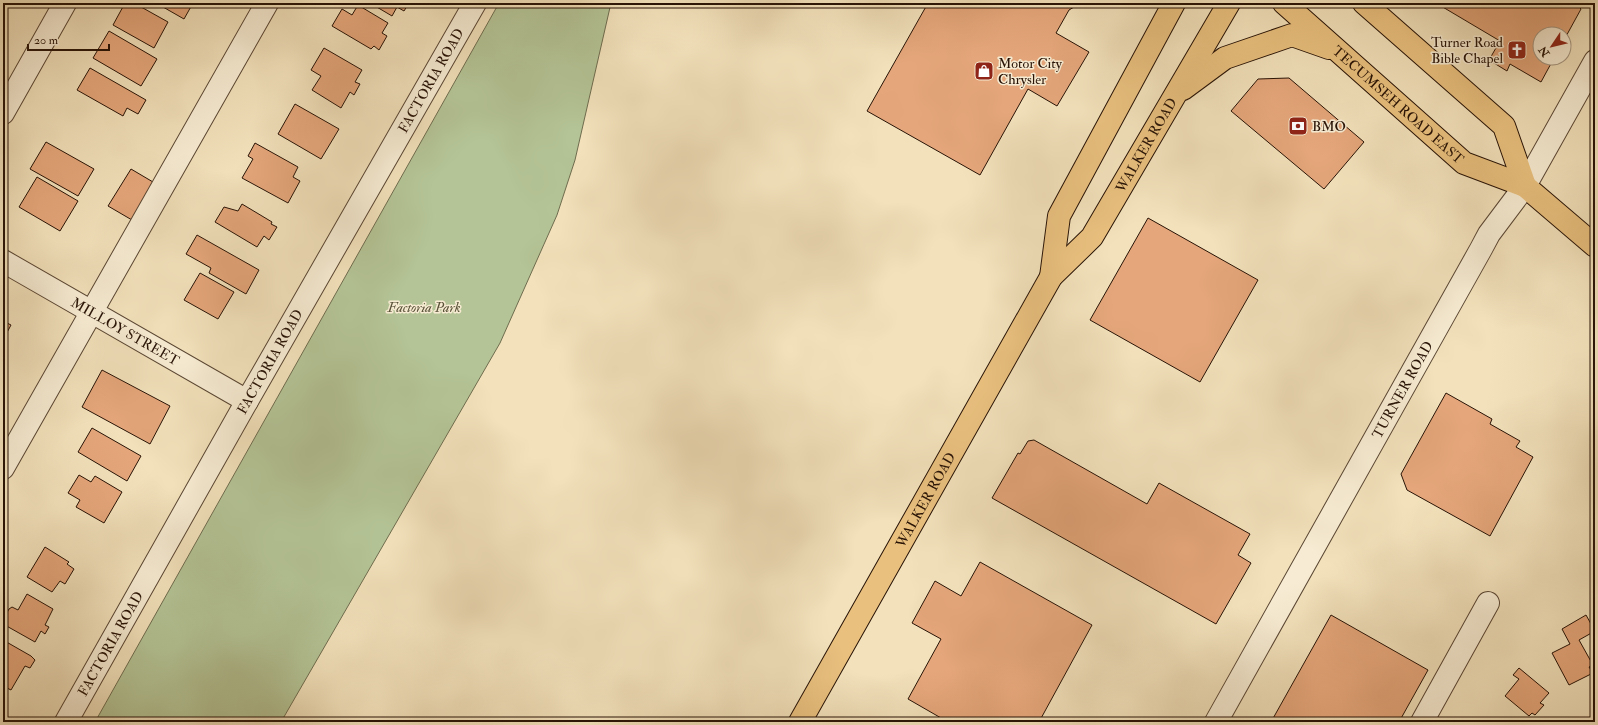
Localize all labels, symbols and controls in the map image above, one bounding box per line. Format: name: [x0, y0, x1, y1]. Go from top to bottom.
street label: FACTORIA ROAD: [394, 25, 467, 136]
scale bar: [28, 26, 109, 52]
north arrow: [1532, 26, 1572, 66]
text: 20 m: [34, 33, 59, 48]
place label: Turner Road Bible Chapel: [1431, 34, 1503, 68]
church icon: Turner Road Bible Chapel: [1506, 39, 1528, 61]
street label: TECUMSEH ROAD EAST: [1329, 42, 1468, 168]
text: N: [1535, 43, 1553, 60]
place label: Motor City Chrysler: [998, 55, 1063, 89]
shop icon: Motor City Chrysler: [973, 60, 995, 82]
street label: WALKER ROAD: [1111, 94, 1180, 196]
bank icon: BMO: [1287, 115, 1309, 137]
place label: BMO: [1312, 118, 1346, 135]
street label: MILLOY STREET: [68, 293, 183, 369]
park label: Factoria Park: [387, 299, 461, 316]
street label: FACTORIA ROAD: [233, 306, 306, 417]
street label: TURNER ROAD: [1368, 338, 1436, 441]
street label: WALKER ROAD: [891, 449, 959, 551]
street label: FACTORIA ROAD: [74, 588, 147, 699]

